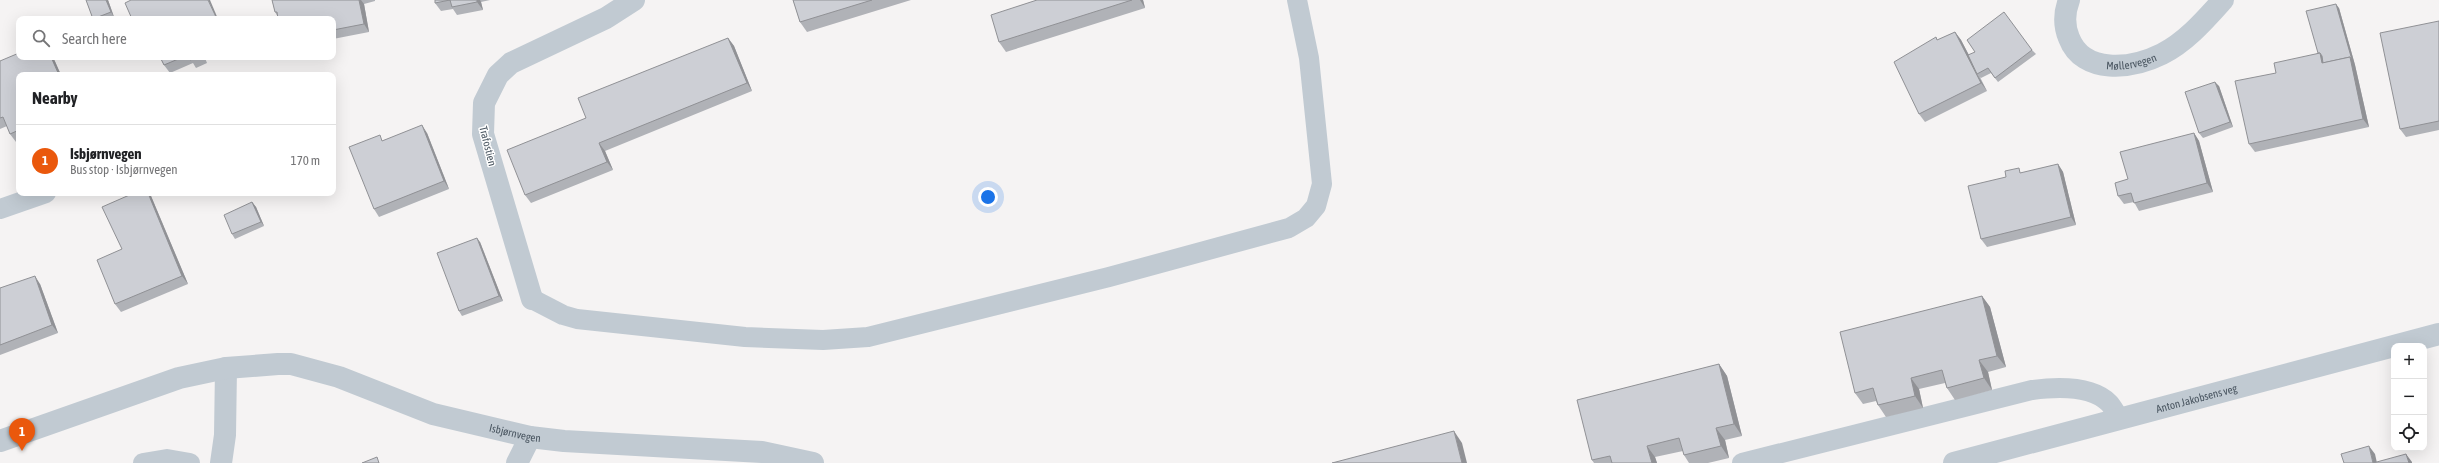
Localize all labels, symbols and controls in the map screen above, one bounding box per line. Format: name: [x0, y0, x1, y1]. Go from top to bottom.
search box: [16, 16, 336, 60]
icon: search: [30, 27, 52, 49]
text: Search here: [62, 30, 127, 47]
street label: Møllervegen: [2106, 51, 2158, 72]
text: Nearby: [32, 88, 78, 108]
street label: Trafostien: [477, 125, 499, 167]
text: Isbjørnvegen: [70, 145, 142, 162]
text: 1: [42, 153, 48, 168]
text: 170 m: [291, 153, 320, 168]
text: Bus stop · Isbjørnvegen: [70, 162, 178, 177]
your location: [978, 187, 998, 207]
map controls: [2391, 343, 2427, 451]
button: +: [2391, 343, 2427, 379]
button: −: [2391, 379, 2427, 415]
street label: Anton Jakobsens veg: [2155, 382, 2239, 415]
button: locate: [2391, 415, 2427, 451]
pin: 1: [9, 418, 35, 451]
street label: Isbjørnvegen: [488, 422, 541, 444]

